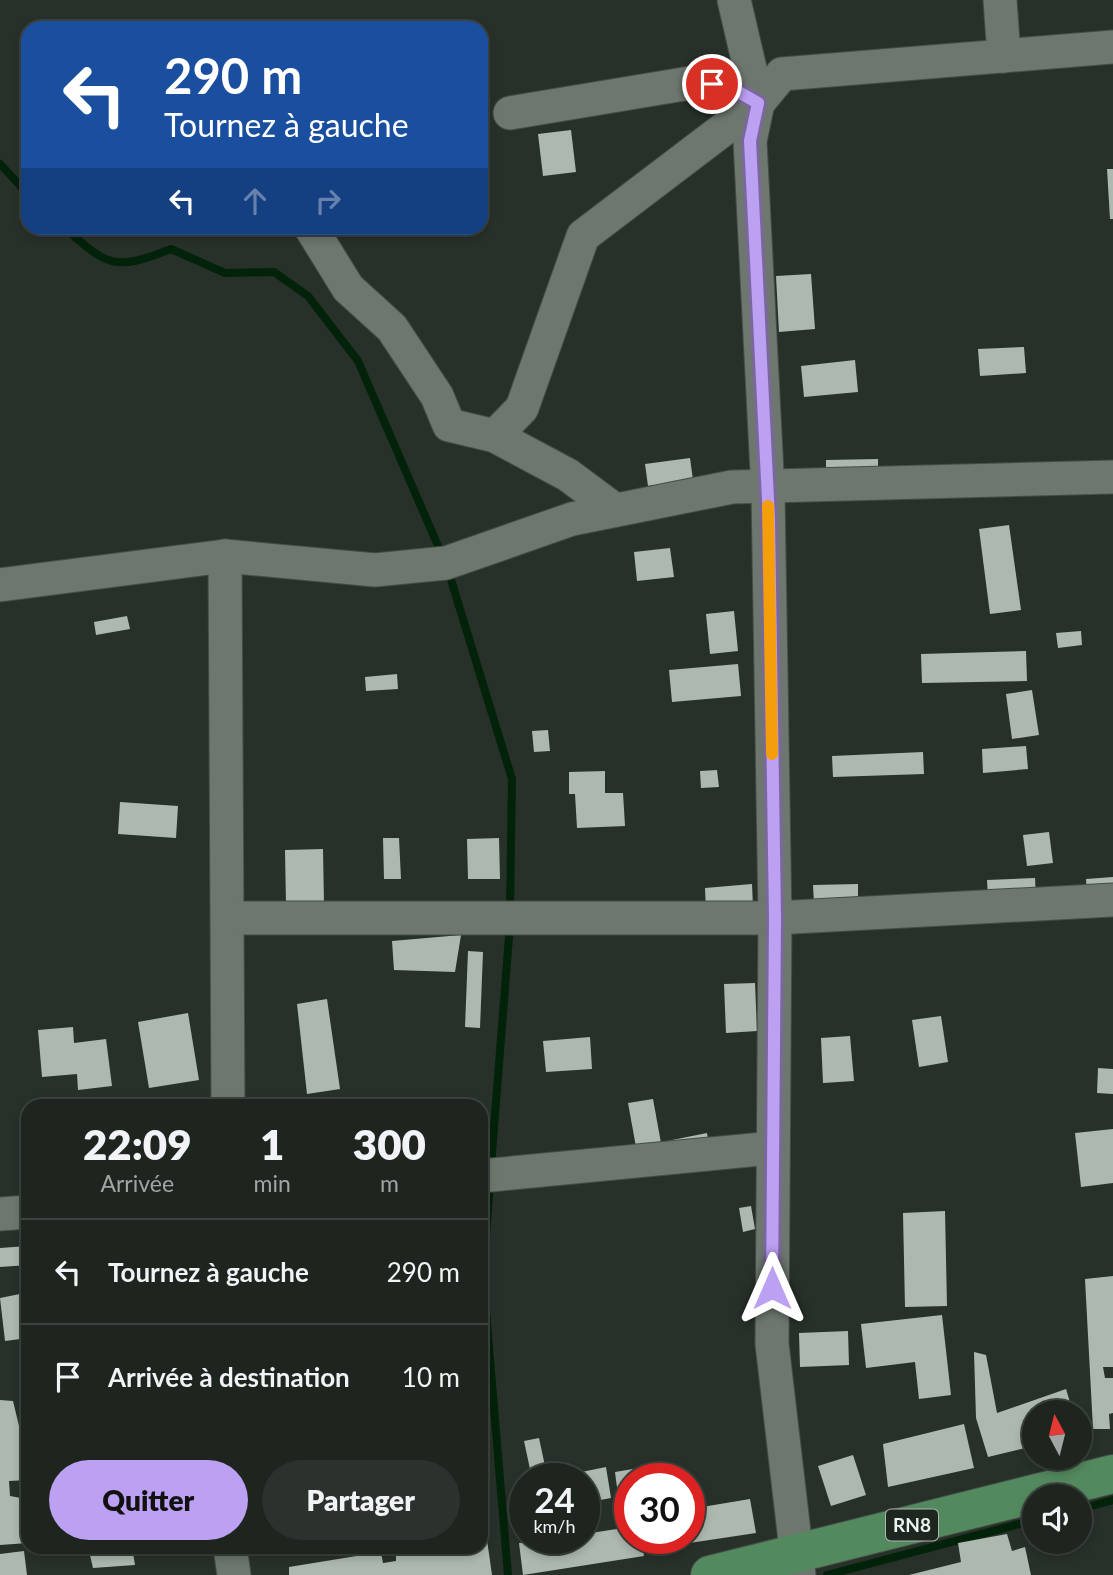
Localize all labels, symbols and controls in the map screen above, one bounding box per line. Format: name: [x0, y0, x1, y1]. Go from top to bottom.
text: 290 m: [164, 46, 302, 104]
icon: left: [49, 49, 140, 140]
pin: [682, 54, 742, 114]
icon: arrive: [693, 65, 731, 103]
text: Tournez à gauche: [164, 105, 409, 144]
icon: left: [163, 182, 201, 220]
icon: ahead: [236, 182, 274, 220]
icon: right: [309, 182, 347, 220]
text: 22:09: [83, 1119, 192, 1169]
text: 1: [260, 1119, 284, 1169]
text: 300: [353, 1119, 426, 1169]
text: Arrivée: [100, 1169, 174, 1197]
text: min: [254, 1169, 291, 1197]
text: m: [380, 1169, 399, 1197]
position arrow: [735, 1251, 809, 1325]
icon: left: [49, 1253, 87, 1291]
text: Tournez à gauche: [108, 1256, 309, 1288]
text: 290 m: [387, 1256, 460, 1288]
icon: arrive: [49, 1358, 87, 1396]
text: Arrivée à destination: [108, 1361, 350, 1393]
text: 10 m: [402, 1361, 460, 1393]
north arrow: [1022, 1400, 1092, 1470]
map controls: [1022, 1400, 1092, 1554]
button: Quitter: [49, 1460, 248, 1540]
button: Partager: [262, 1460, 460, 1540]
speed limit sign: 30: [614, 1463, 705, 1554]
text: 24: [534, 1478, 575, 1520]
button: sound: [1022, 1484, 1092, 1554]
road number: RN8: [886, 1510, 938, 1540]
text: km/h: [533, 1515, 576, 1537]

